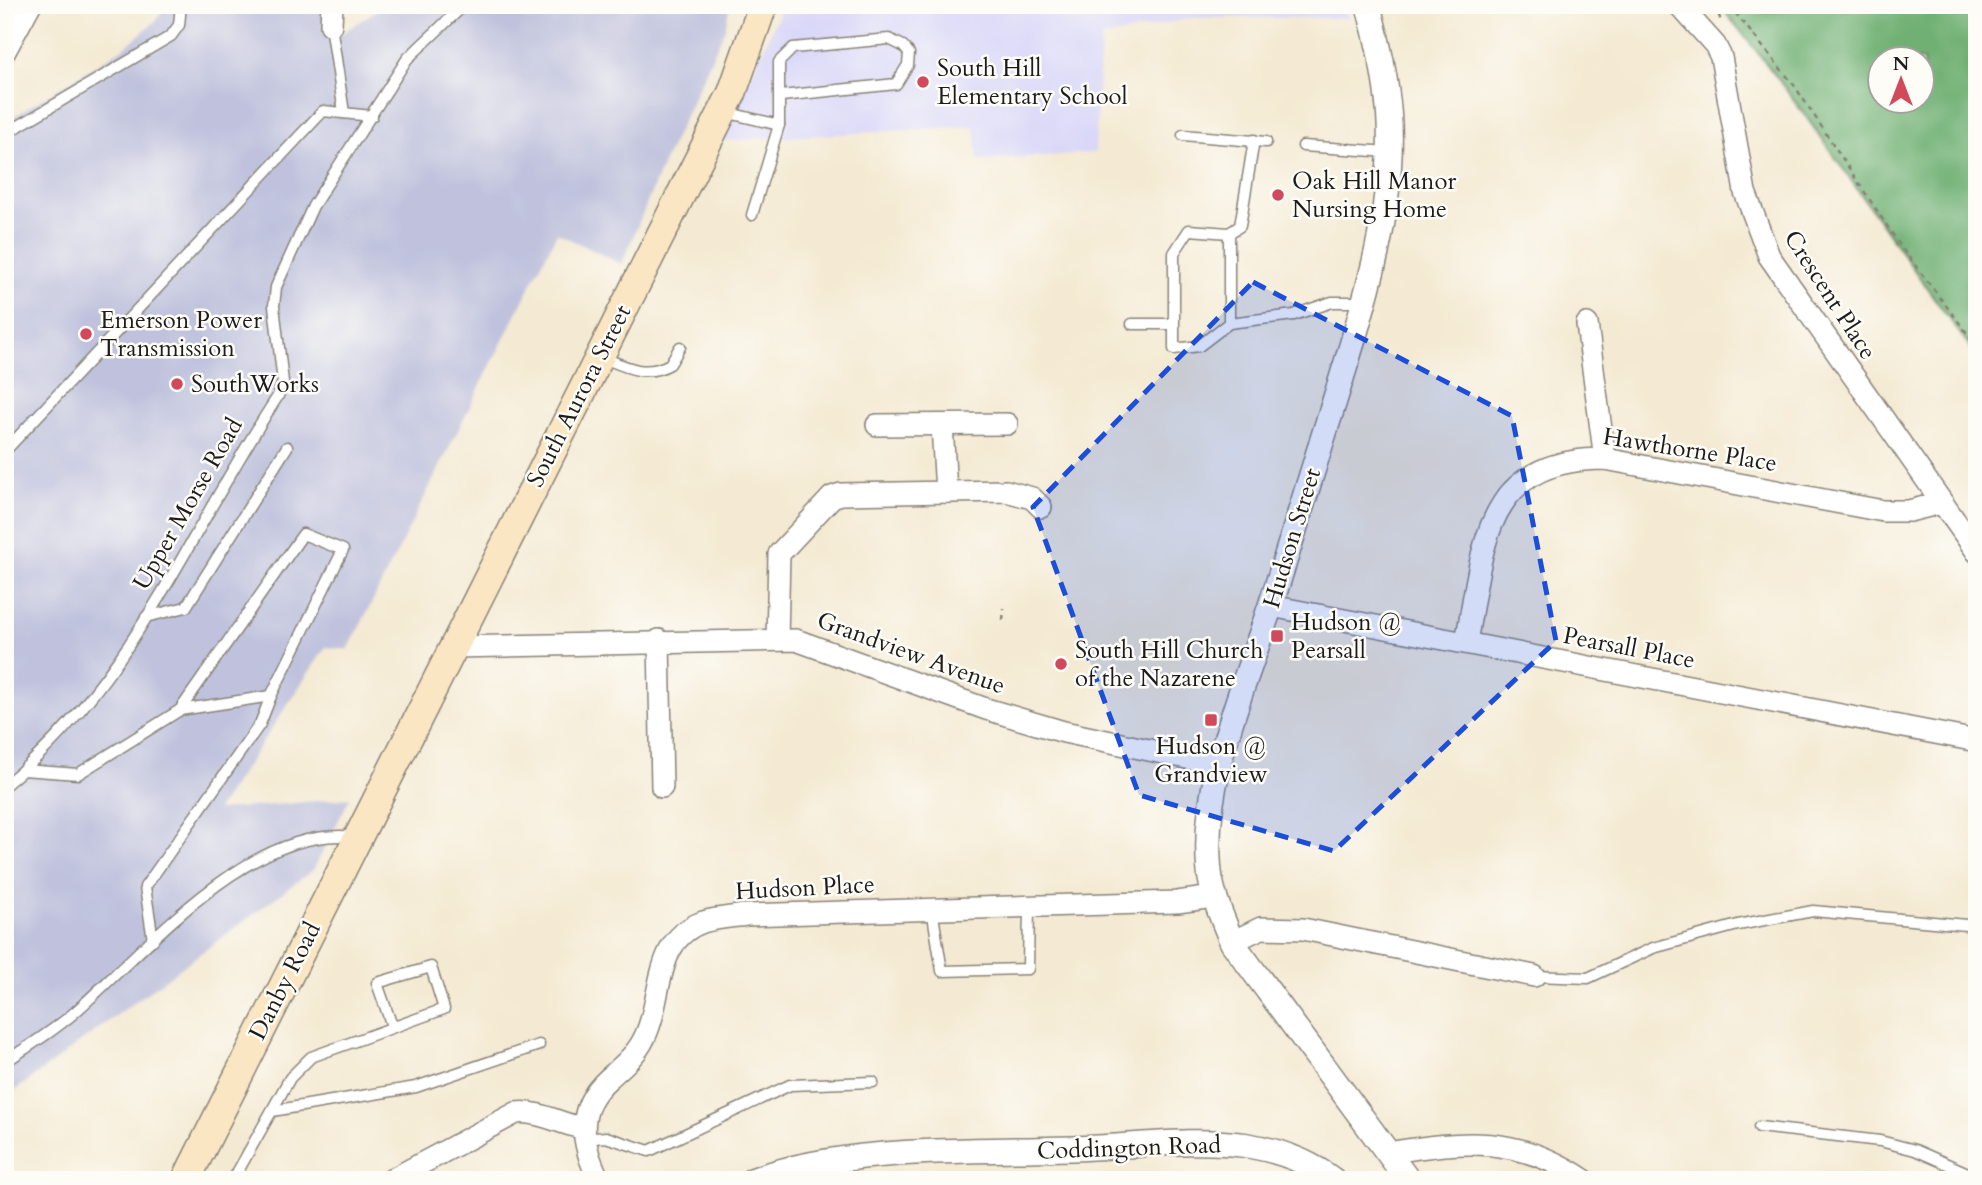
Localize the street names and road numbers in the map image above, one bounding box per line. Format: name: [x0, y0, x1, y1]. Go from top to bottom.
street label: Crescent Place: [1776, 224, 1884, 366]
street label: South Aurora Street: [519, 299, 639, 493]
street label: Upper Morse Road: [125, 412, 251, 596]
street label: Hawthorne Place: [1601, 420, 1779, 480]
street label: Hudson Street: [1255, 464, 1329, 612]
street label: Grandview Avenue: [812, 604, 1010, 702]
street label: Pearsall Place: [1560, 619, 1698, 677]
street label: Hudson Place: [734, 868, 876, 908]
street label: Danby Road: [241, 916, 329, 1046]
street label: Coddington Road: [1036, 1128, 1222, 1168]

